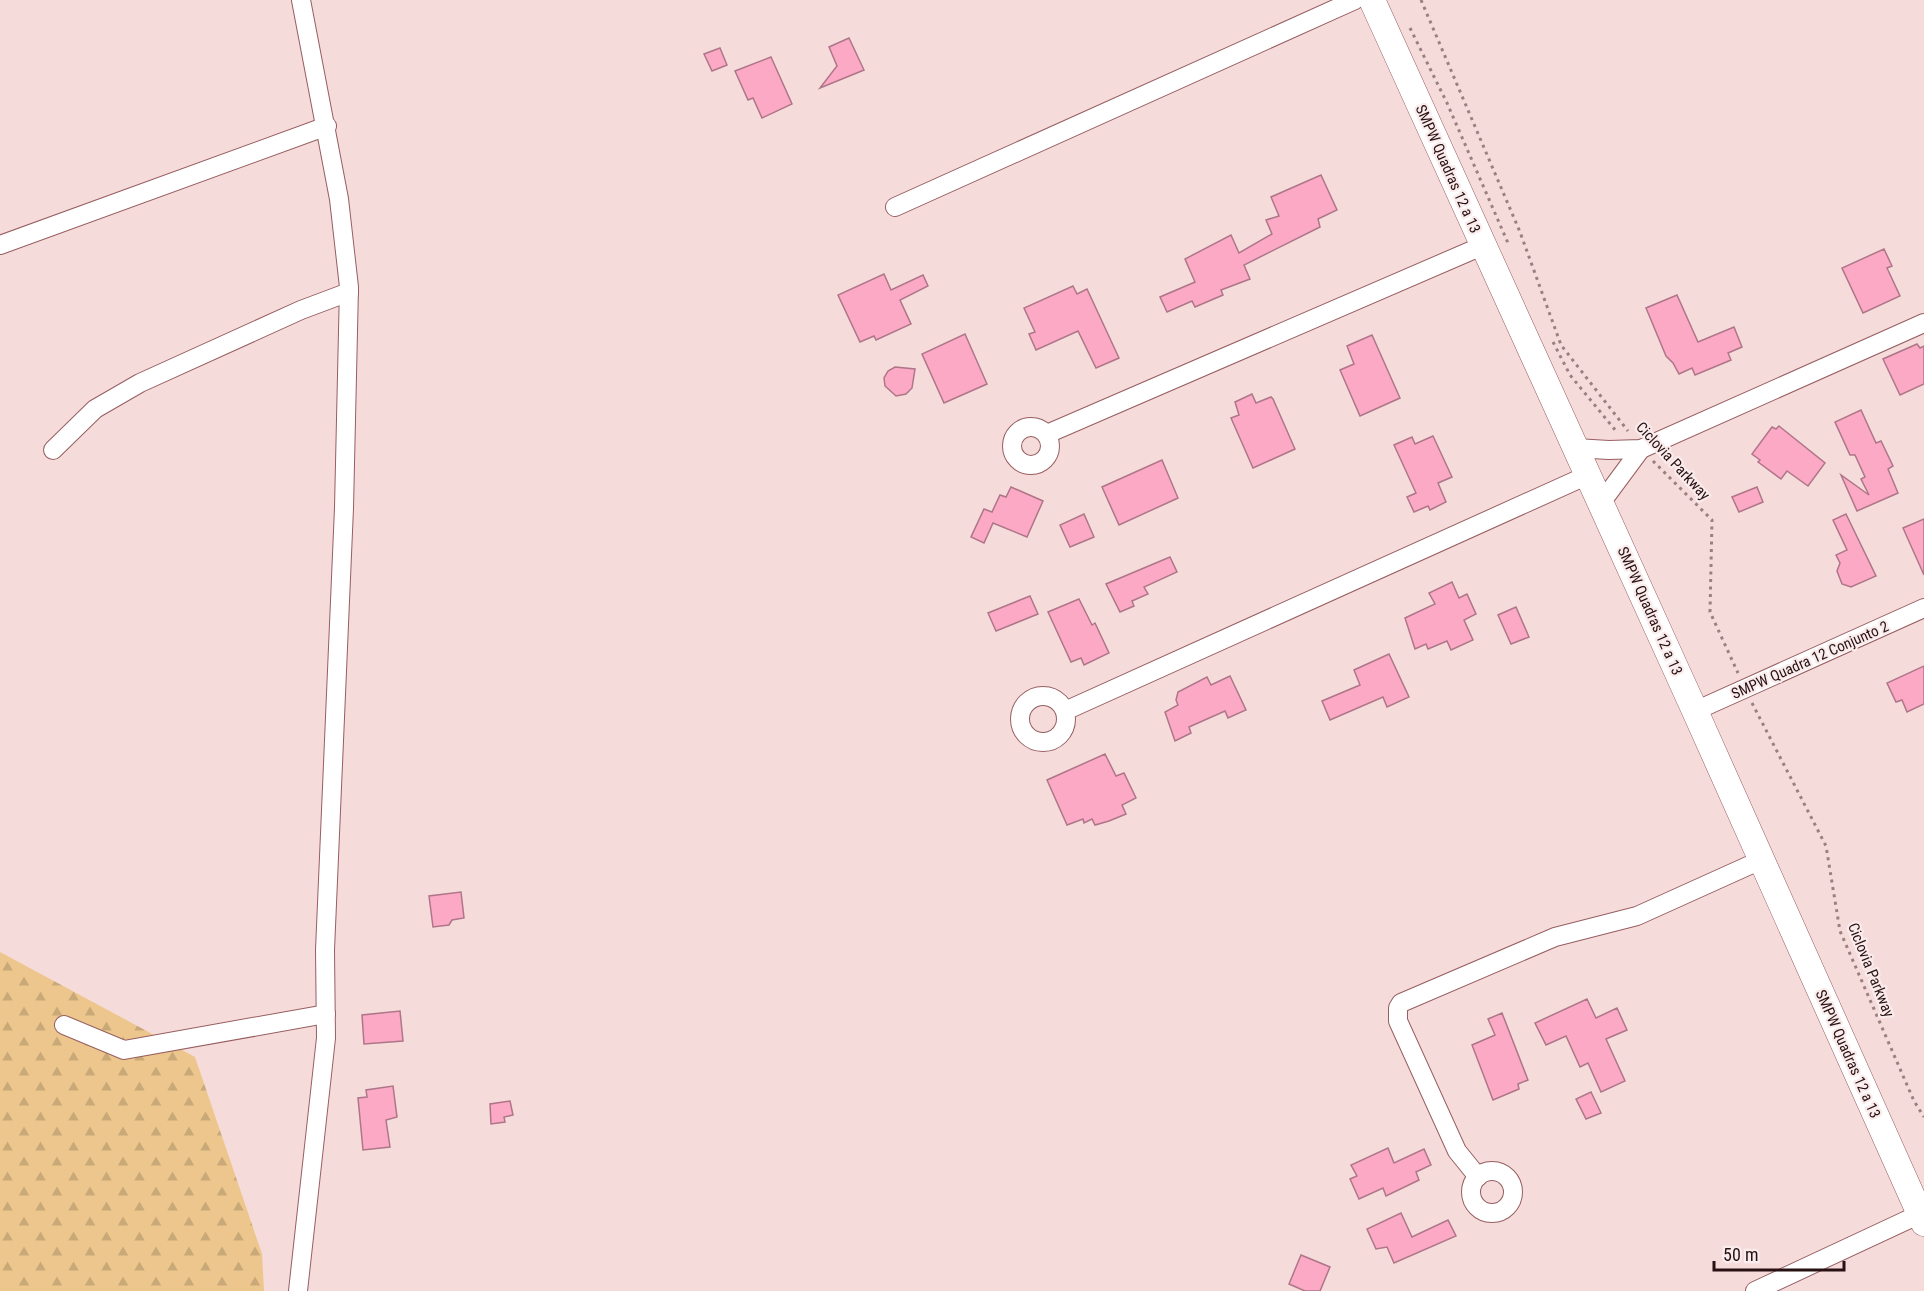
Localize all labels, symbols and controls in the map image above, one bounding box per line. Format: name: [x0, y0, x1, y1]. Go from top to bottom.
street label: SMPW Quadras 12 a 13: [1412, 102, 1484, 236]
street label: Ciclovia Parkway: [1632, 418, 1714, 504]
street label: SMPW Quadras 12 a 13: [1614, 544, 1686, 678]
street label: SMPW Quadra 12 Conjunto 2: [1729, 617, 1891, 703]
street label: Ciclovia Parkway: [1844, 920, 1898, 1020]
street label: SMPW Quadras 12 a 13: [1812, 987, 1884, 1121]
scale bar: [1714, 1234, 1844, 1272]
text: 50 m: [1723, 1244, 1758, 1265]

